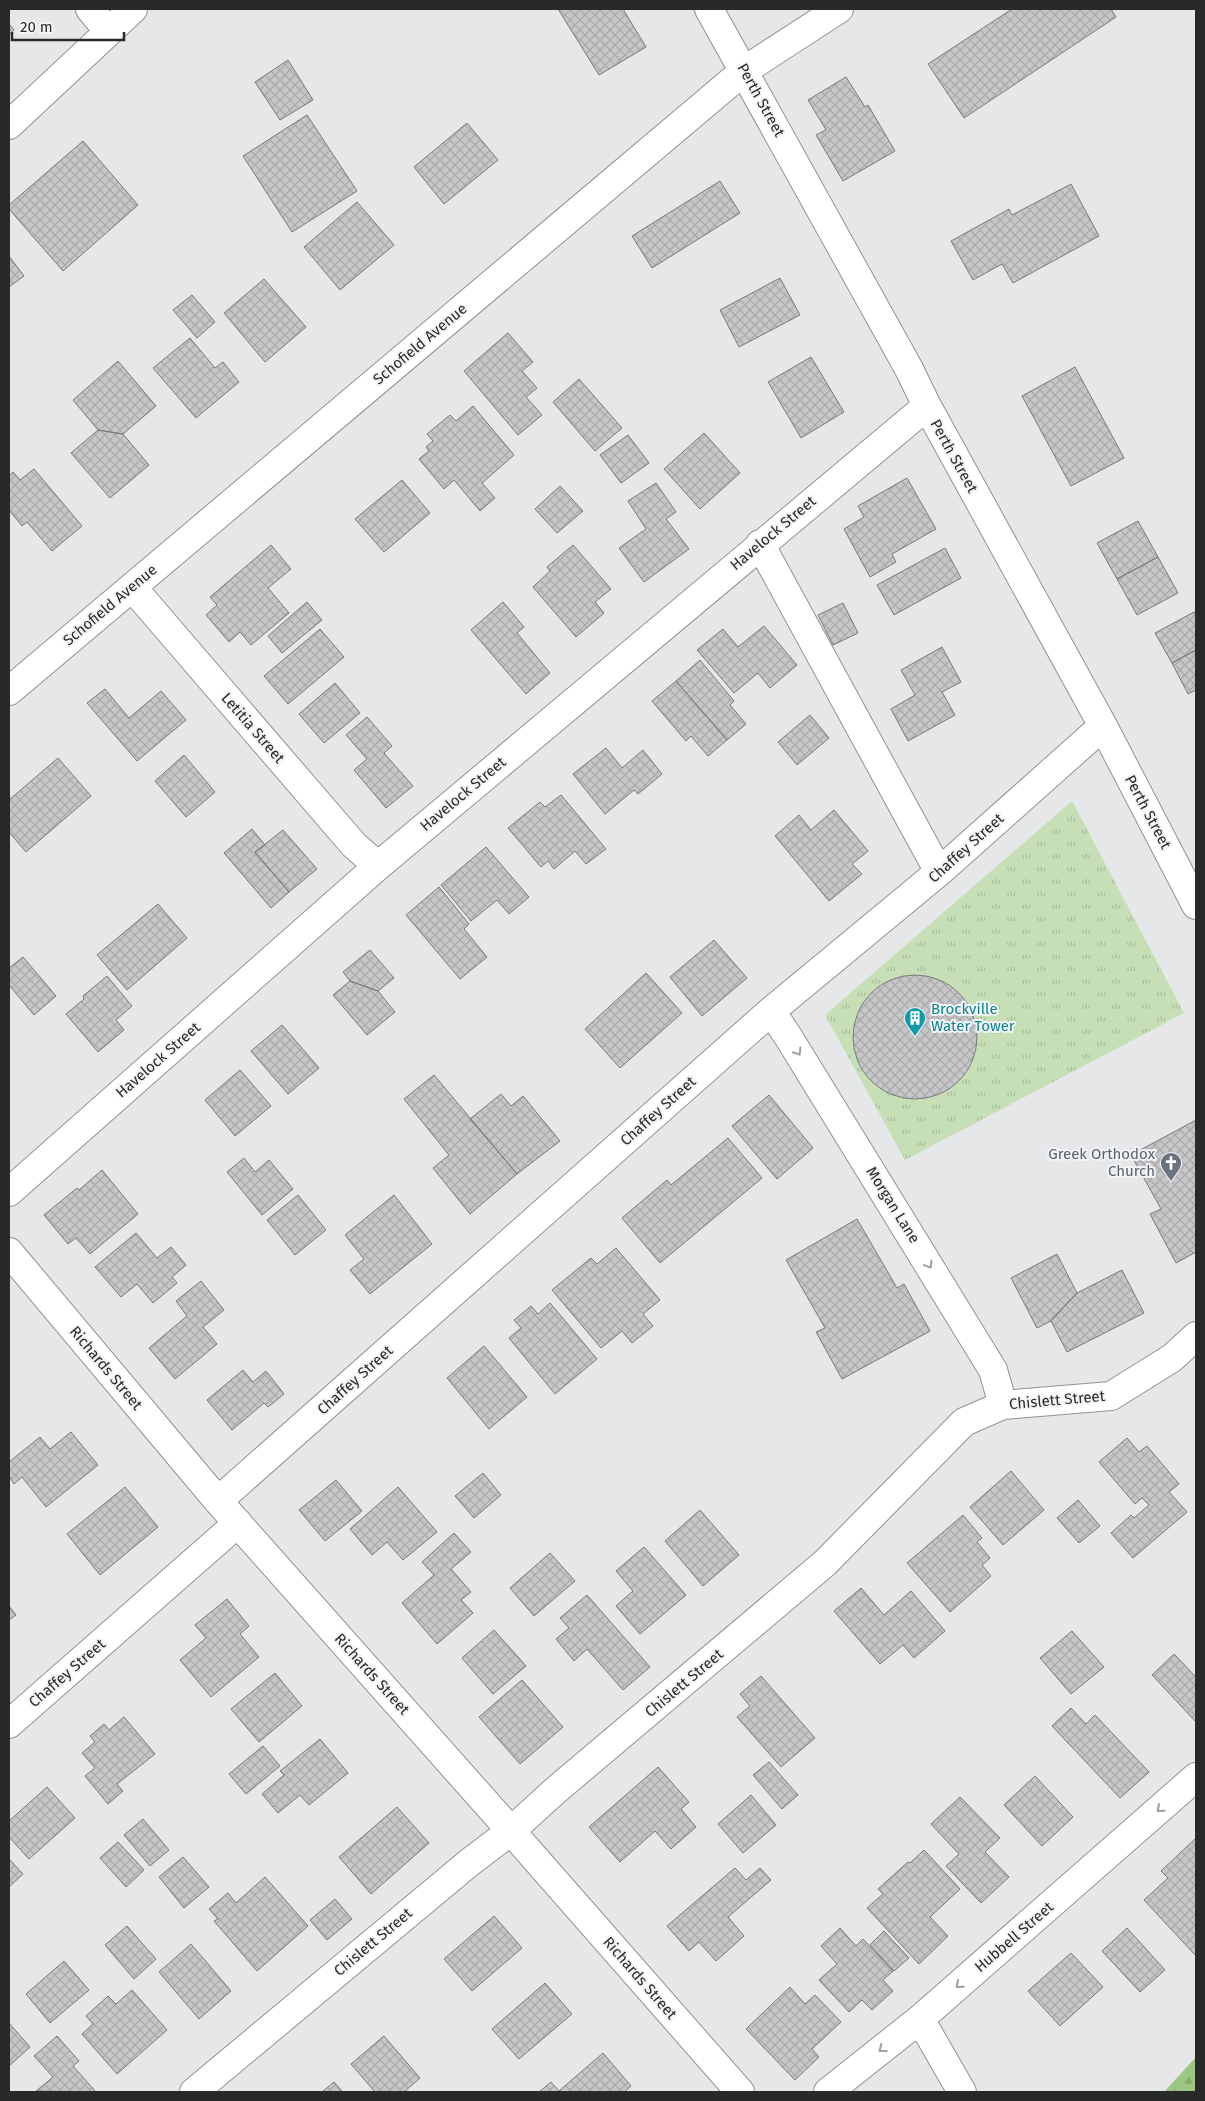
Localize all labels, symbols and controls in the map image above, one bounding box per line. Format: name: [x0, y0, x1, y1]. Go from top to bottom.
scale bar: [12, 10, 125, 42]
text: 20 m: [20, 18, 53, 36]
street label: Perth Street: [733, 60, 789, 140]
street label: Schofield Avenue: [369, 300, 471, 388]
street label: Perth Street: [926, 416, 982, 496]
street label: Havelock Street: [727, 492, 820, 574]
street label: Schofield Avenue: [59, 561, 161, 649]
street label: Letitia Street: [218, 689, 289, 767]
street label: Havelock Street: [417, 753, 510, 835]
street label: Perth Street: [1121, 772, 1175, 853]
street label: Chaffey Street: [925, 809, 1008, 887]
place label: Brockville Water Tower: [931, 1000, 1015, 1035]
building icon: Brockville Water Tower: [903, 1006, 927, 1037]
street label: Havelock Street: [112, 1018, 204, 1102]
one-way arrow: [792, 1046, 802, 1055]
street label: Chaffey Street: [617, 1072, 700, 1150]
place label: Greek Orthodox Church: [1048, 1145, 1156, 1180]
church icon: Greek Orthodox Church: [1159, 1151, 1183, 1182]
street label: Morgan Lane: [862, 1163, 924, 1247]
one-way arrow: [923, 1259, 933, 1268]
street label: Richards Street: [66, 1323, 147, 1414]
street label: Chaffey Street: [314, 1341, 397, 1419]
street label: Chislett Street: [1008, 1387, 1106, 1413]
street label: Richards Street: [331, 1630, 414, 1719]
street label: Chaffey Street: [25, 1635, 109, 1711]
street label: Chislett Street: [641, 1645, 727, 1721]
one-way arrow: [1156, 1803, 1165, 1812]
street label: Hubbell Street: [971, 1898, 1057, 1976]
street label: Chislett Street: [330, 1904, 416, 1980]
street label: Richards Street: [599, 1933, 681, 2023]
one-way arrow: [955, 1979, 964, 1988]
one-way arrow: [879, 2044, 888, 2052]

